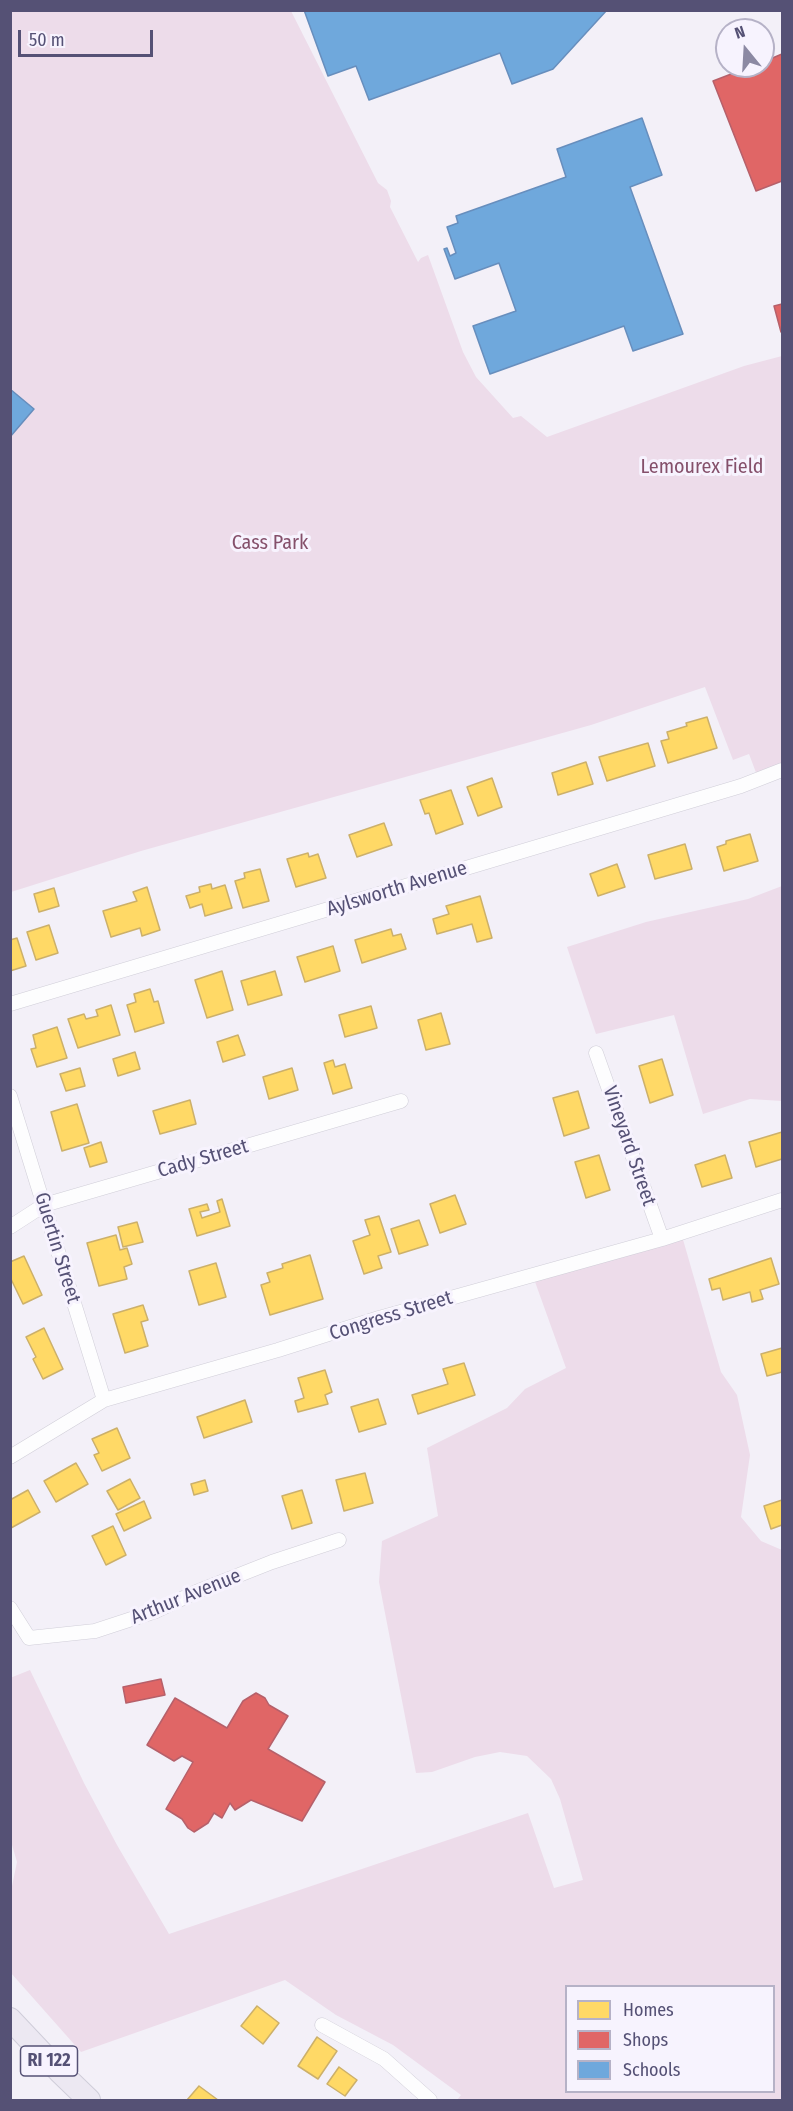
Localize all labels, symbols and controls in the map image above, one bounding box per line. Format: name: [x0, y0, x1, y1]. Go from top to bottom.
scale bar: [21, 18, 156, 56]
north arrow: [715, 18, 775, 78]
text: N: [732, 22, 747, 43]
text: 50 m: [29, 29, 65, 51]
park label: Lemourex Field: [640, 455, 764, 479]
park label: Cass Park: [232, 531, 308, 555]
street label: Aylsworth Avenue: [324, 856, 470, 922]
street label: Vineyard Street: [597, 1083, 661, 1209]
street label: Cady Street: [155, 1135, 251, 1183]
street label: Guertin Street: [29, 1190, 85, 1306]
street label: Congress Street: [327, 1286, 455, 1346]
street label: Arthur Avenue: [127, 1564, 245, 1630]
legend: [565, 1985, 775, 2093]
text: Homes: [623, 1999, 674, 2021]
text: Shops: [623, 2029, 668, 2051]
road number: RI 122: [20, 2046, 78, 2076]
text: Schools: [623, 2059, 681, 2081]

